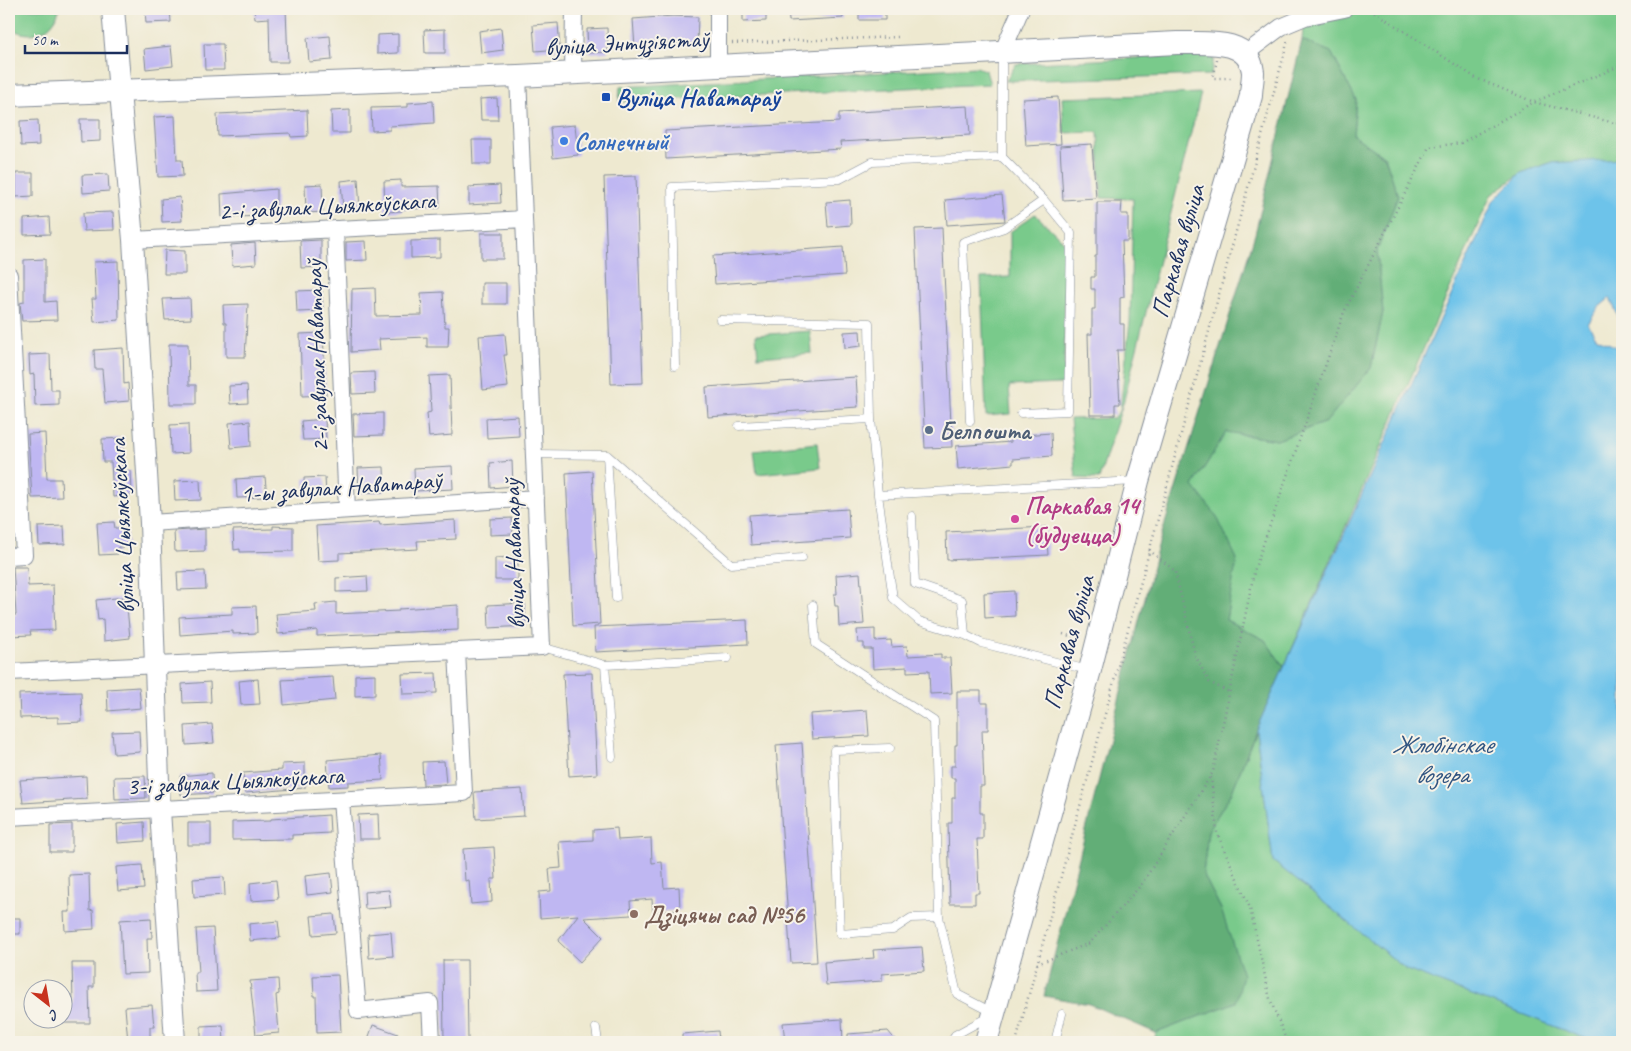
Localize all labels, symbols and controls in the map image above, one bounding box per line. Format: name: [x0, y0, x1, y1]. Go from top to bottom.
scale bar: [25, 22, 128, 54]
street label: вуліца Энтузіястаў: [544, 23, 712, 64]
text: 50 m: [32, 31, 59, 50]
place label: Вуліца Наватараў: [616, 82, 782, 114]
marker: Вуліца Наватараў: [600, 91, 612, 103]
place label: Солнечный: [574, 126, 671, 158]
marker: Солнечный: [558, 135, 570, 147]
street label: Паркавая вуліца: [1144, 179, 1213, 322]
street label: 2-і завулак Цыялкоўскага: [218, 184, 438, 229]
street label: 2-і завулак Наватараў: [298, 257, 337, 453]
place label: Белпошта: [939, 415, 1033, 447]
marker: Белпошта: [923, 424, 935, 436]
street label: вуліца Цыялкоўскага: [101, 436, 143, 614]
street label: 1-ы завулак Наватараў: [239, 464, 445, 511]
street label: вуліца Наватараў: [495, 476, 533, 630]
place label: Паркавая 14 (будуецца): [1025, 490, 1142, 551]
marker: Паркавая 14 (будуецца): [1009, 513, 1021, 525]
street label: Паркавая вуліца: [1036, 570, 1103, 713]
water label: Жлобінскае возера: [1392, 728, 1496, 791]
street label: 3-і завулак Цыялкоўскага: [126, 759, 346, 804]
place label: Дзіцячы сад №56: [644, 899, 806, 931]
marker: Дзіцячы сад №56: [628, 908, 640, 920]
north arrow: [22, 978, 72, 1028]
text: С: [45, 1006, 62, 1025]

